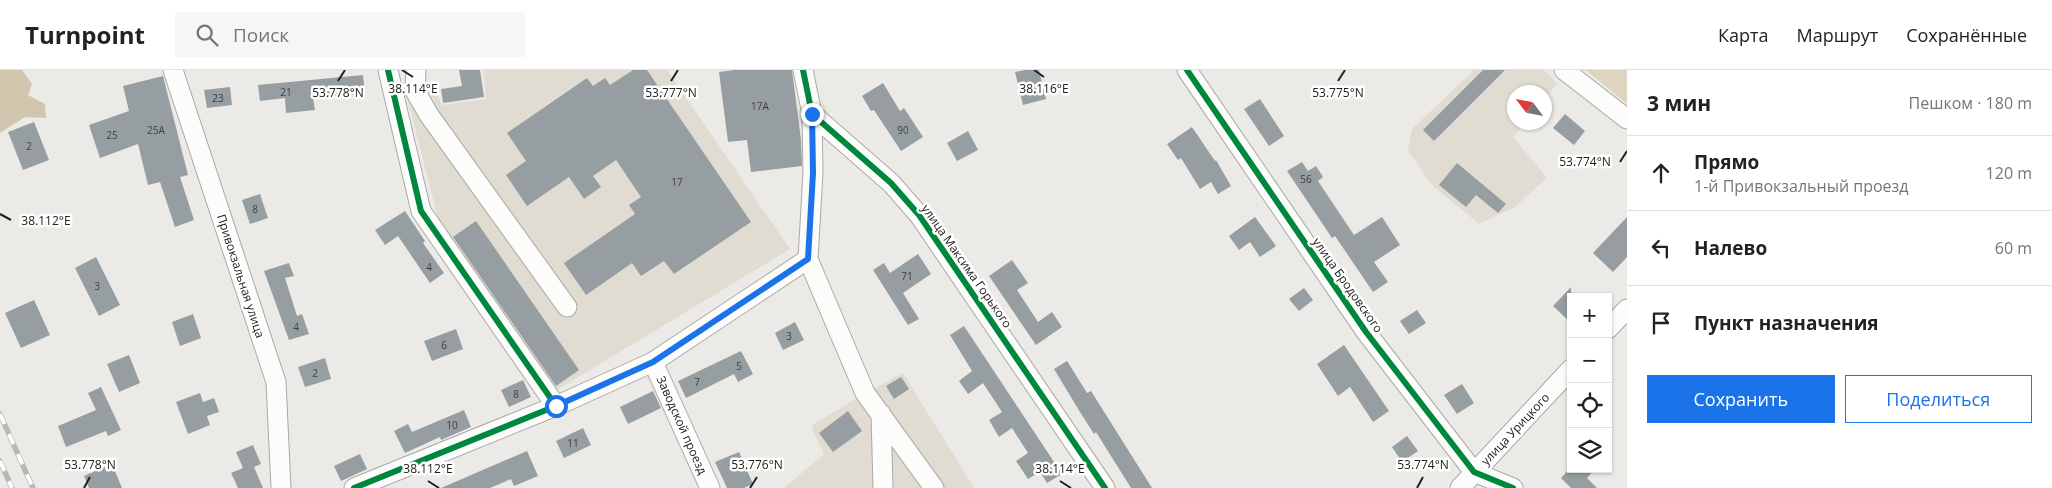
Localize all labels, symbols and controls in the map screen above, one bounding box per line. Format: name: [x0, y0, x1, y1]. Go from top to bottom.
search box: [175, 12, 525, 57]
text: Turnpoint: [25, 18, 145, 51]
icon: search: [193, 21, 221, 49]
text: Поиск: [233, 22, 289, 48]
text: Карта: [1718, 23, 1768, 47]
text: Маршрут: [1796, 23, 1878, 47]
text: Сохранённые: [1906, 23, 2027, 47]
text: 38.114°E: [388, 80, 438, 97]
text: 38.116°E: [1019, 80, 1069, 97]
text: 53.778°N: [312, 84, 364, 101]
text: 53.777°N: [645, 84, 697, 101]
text: 53.775°N: [1312, 84, 1364, 101]
house number: 21: [280, 85, 292, 99]
north arrow: [1507, 85, 1552, 130]
text: 3 мин: [1647, 89, 1711, 117]
house number: 23: [212, 91, 224, 105]
text: Пешком · 180 m: [1909, 92, 2032, 114]
house number: 17А: [751, 99, 770, 113]
route end: [801, 103, 824, 126]
house number: 25А: [147, 123, 166, 137]
house number: 90: [897, 123, 909, 137]
house number: 25: [106, 128, 118, 142]
house number: 2: [26, 139, 32, 153]
text: Прямо: [1694, 149, 1759, 175]
text: 53.774°N: [1559, 153, 1611, 170]
icon: ahead: [1647, 159, 1675, 187]
text: 120 m: [1986, 162, 2032, 184]
house number: 56: [1300, 172, 1312, 186]
house number: 17: [671, 175, 683, 189]
text: 1-й Привокзальный проезд: [1694, 175, 1909, 197]
street label: улица Максима Горького: [918, 201, 1016, 331]
house number: 8: [252, 202, 258, 216]
text: 38.112°E: [21, 212, 71, 229]
street label: Привокзальная улица: [213, 212, 269, 340]
street label: улица Бродовского: [1309, 234, 1387, 336]
icon: left: [1647, 234, 1675, 262]
text: Налево: [1694, 235, 1767, 261]
text: 60 m: [1995, 237, 2032, 259]
house number: 4: [426, 260, 432, 274]
house number: 71: [901, 269, 913, 283]
house number: 3: [94, 279, 100, 293]
map controls: [1567, 293, 1612, 473]
button: +: [1567, 293, 1612, 338]
icon: arrive: [1647, 309, 1675, 337]
text: Пункт назначения: [1694, 310, 1879, 336]
house number: 4: [293, 320, 299, 334]
house number: 3: [786, 329, 792, 343]
house number: 6: [441, 338, 447, 352]
button: −: [1567, 338, 1612, 383]
house number: 5: [736, 359, 742, 373]
house number: 2: [312, 366, 318, 380]
street label: Заводской проезд: [653, 373, 711, 477]
house number: 7: [694, 375, 700, 389]
button: Сохранить: [1647, 375, 1835, 423]
button: Поделиться: [1845, 375, 2032, 423]
button: locate: [1567, 383, 1612, 428]
house number: 8: [513, 387, 519, 401]
street label: улица Урицкого: [1477, 389, 1553, 469]
route start: [545, 395, 568, 418]
house number: 10: [446, 418, 458, 432]
button: layers: [1567, 428, 1612, 473]
house number: 11: [567, 436, 579, 450]
text: 53.778°N: [64, 456, 116, 473]
text: 53.776°N: [731, 456, 783, 473]
text: 53.774°N: [1397, 456, 1449, 473]
text: 38.112°E: [403, 460, 453, 477]
text: 38.114°E: [1035, 460, 1085, 477]

